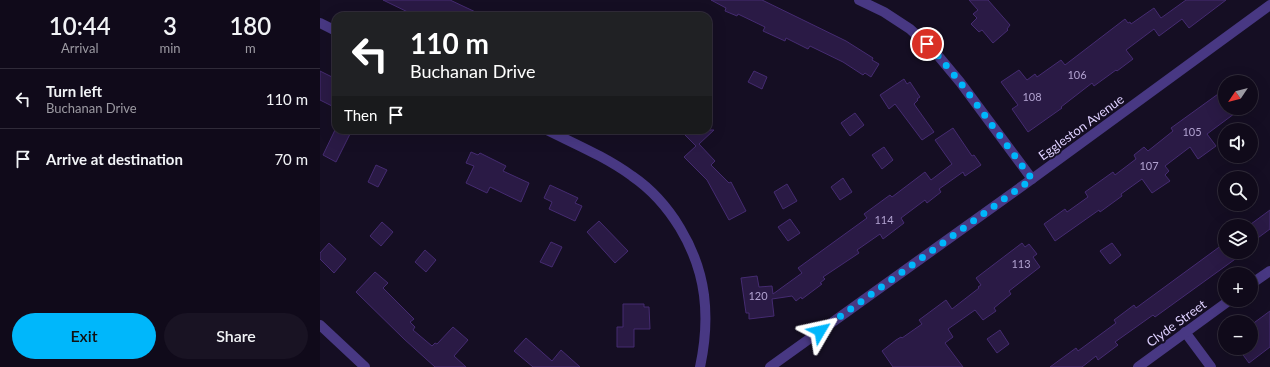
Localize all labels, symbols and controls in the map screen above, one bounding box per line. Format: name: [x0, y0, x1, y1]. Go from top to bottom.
text: 10:44: [49, 11, 111, 40]
text: 3: [163, 11, 177, 40]
text: 180: [229, 11, 271, 40]
text: 110 m: [410, 26, 489, 60]
pin: [910, 27, 944, 61]
icon: left: [344, 28, 396, 80]
icon: arrive: [916, 33, 938, 55]
text: Arrival: [61, 40, 98, 56]
text: min: [159, 40, 181, 56]
text: m: [245, 40, 256, 56]
text: Buchanan Drive: [410, 60, 536, 82]
house number: 106: [1067, 68, 1087, 81]
north arrow: [1218, 75, 1258, 115]
map controls: [1218, 75, 1258, 355]
text: Turn left: [46, 82, 102, 100]
icon: left: [12, 88, 34, 110]
text: 110 m: [266, 90, 308, 108]
house number: 108: [1022, 90, 1042, 103]
street label: Eggleston Avenue: [1035, 91, 1127, 163]
text: Buchanan Drive: [46, 100, 137, 116]
icon: arrive: [385, 104, 407, 126]
text: Then: [344, 106, 377, 124]
button: sound: [1218, 123, 1258, 163]
house number: 105: [1182, 125, 1202, 138]
icon: arrive: [12, 148, 34, 170]
text: Arrive at destination: [46, 150, 183, 168]
text: 70 m: [274, 150, 308, 168]
house number: 107: [1139, 159, 1159, 172]
button: search: [1218, 171, 1258, 211]
house number: 114: [874, 213, 894, 226]
button: layers: [1218, 219, 1258, 259]
house number: 113: [1011, 257, 1031, 270]
button: +: [1218, 267, 1258, 307]
house number: 120: [748, 289, 768, 302]
street label: Clyde Street: [1143, 296, 1209, 350]
position arrow: [799, 310, 841, 352]
button: Exit: [12, 313, 156, 359]
button: Share: [164, 313, 308, 359]
button: −: [1218, 315, 1258, 355]

